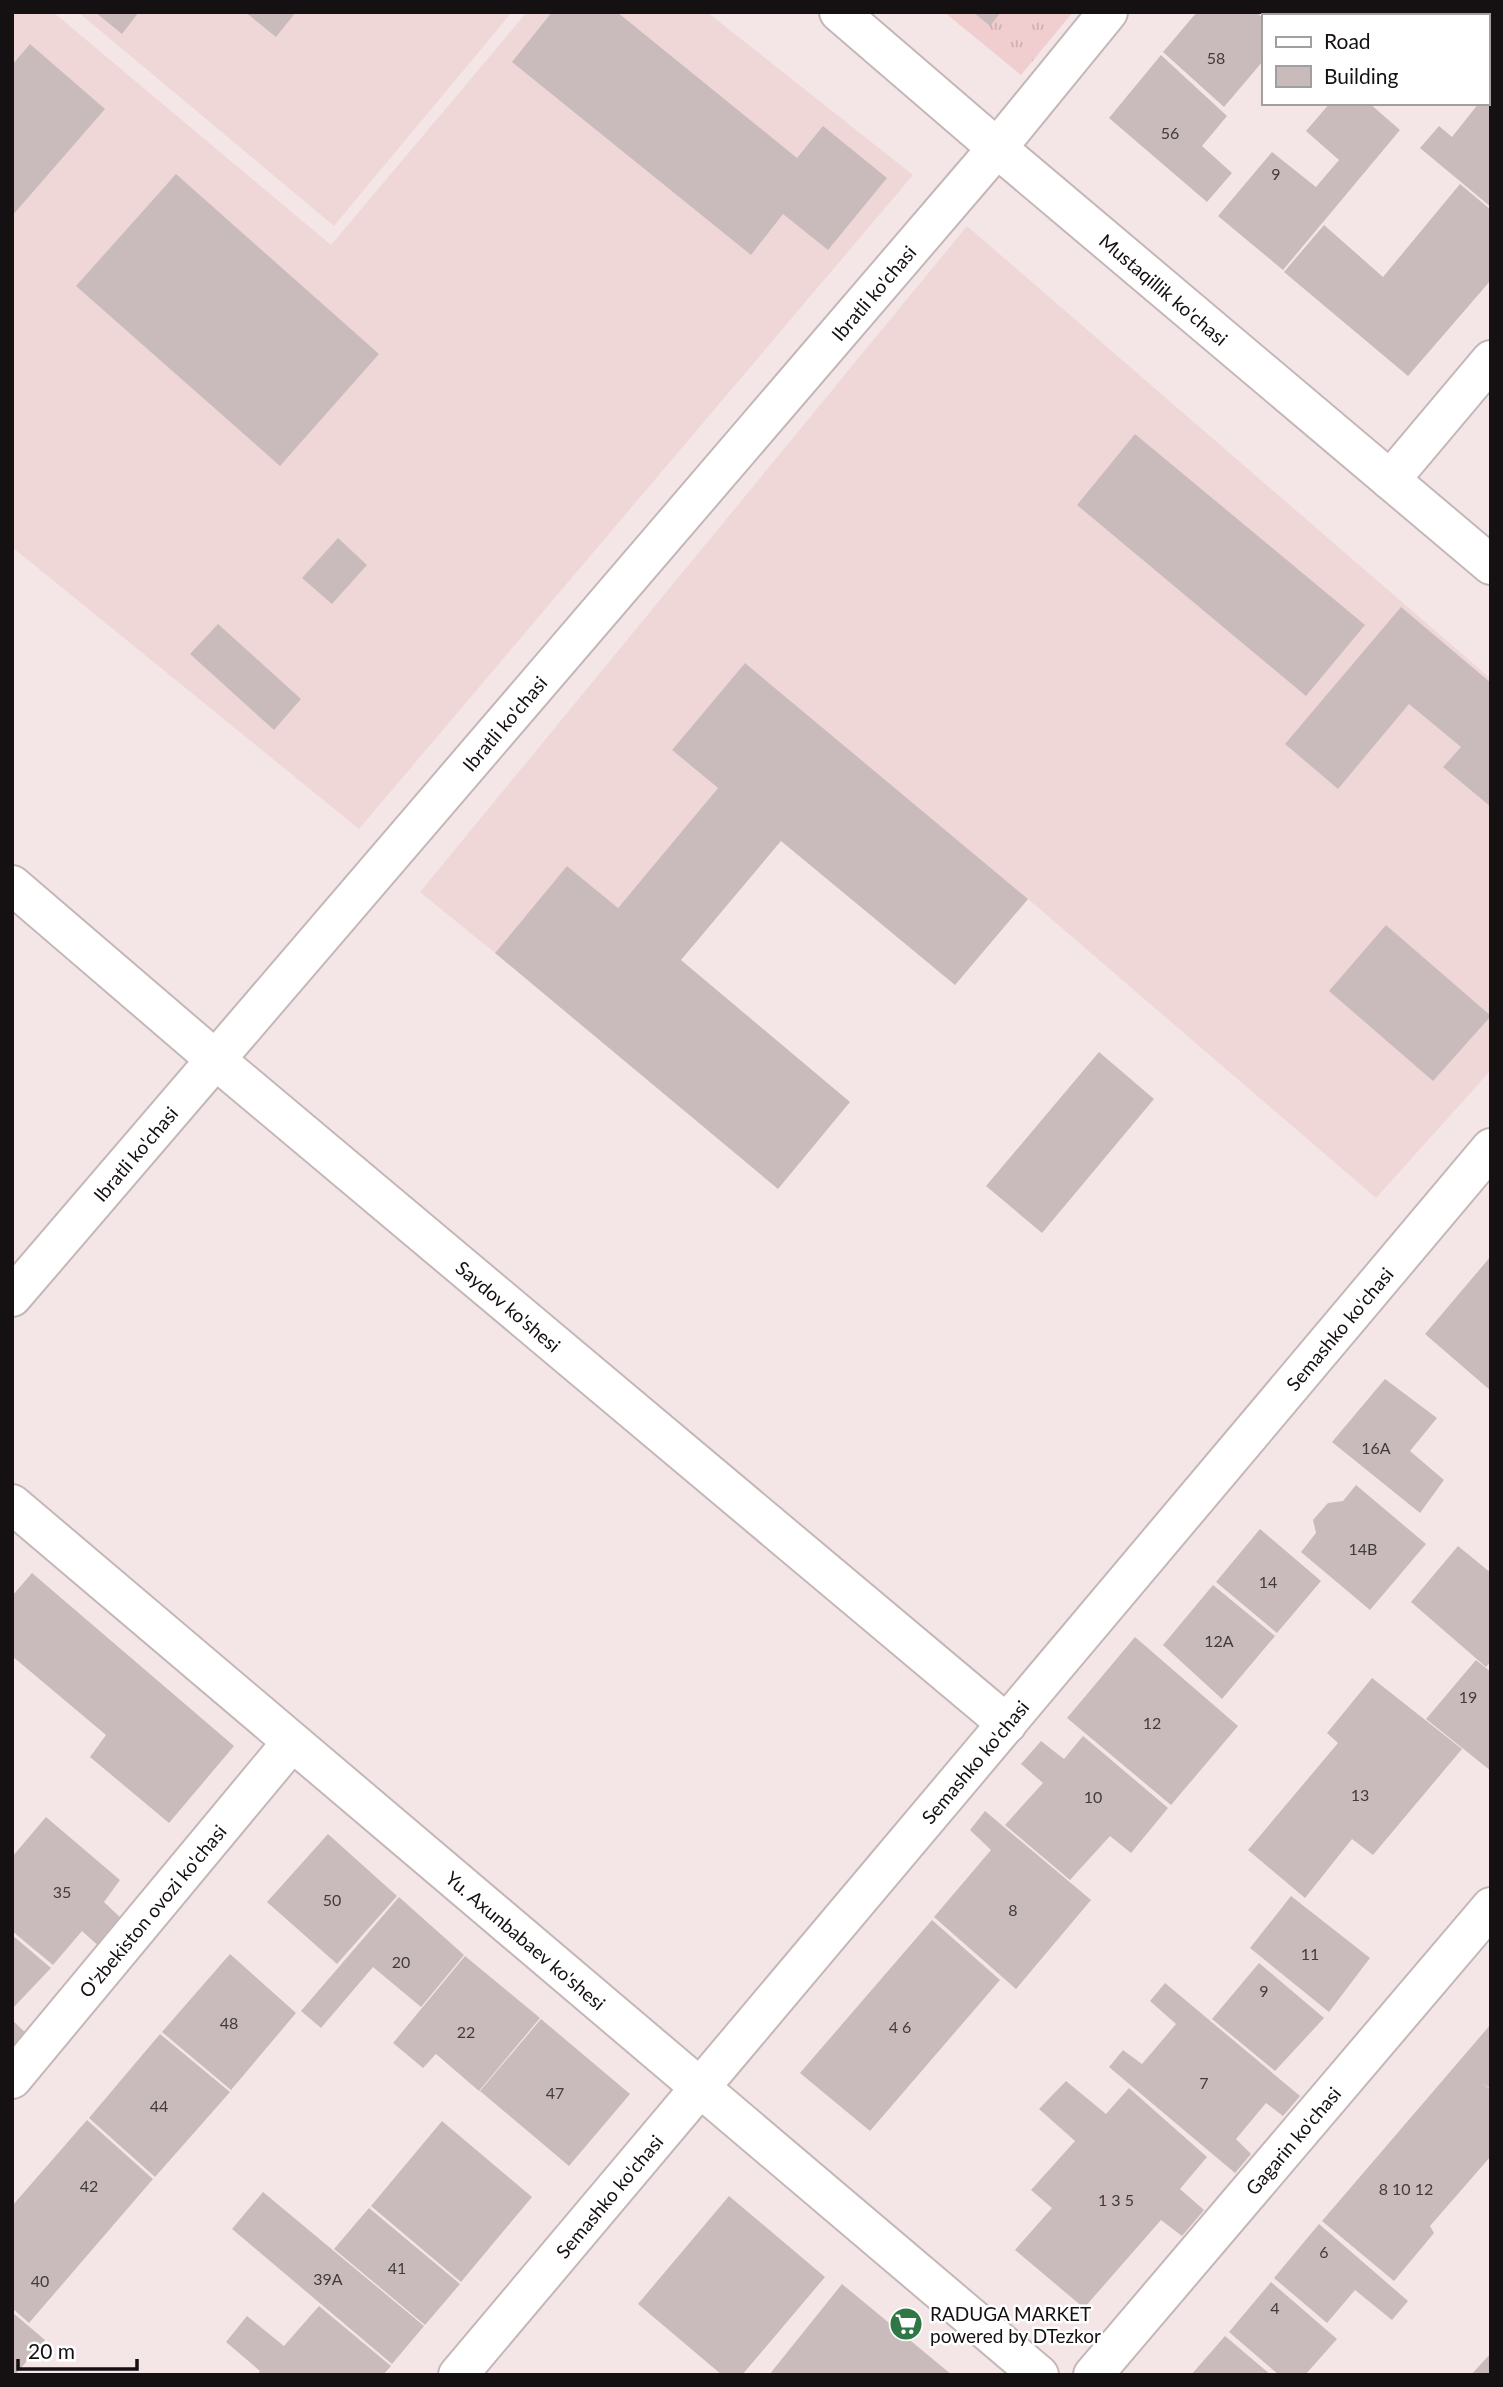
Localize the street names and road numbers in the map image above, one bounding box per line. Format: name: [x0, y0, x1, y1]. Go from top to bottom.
street label: Mustaqillik ko'chasi: [1095, 228, 1233, 350]
street label: Ibratli ko'chasi: [826, 240, 920, 345]
street label: Ibratli ko'chasi: [457, 671, 551, 775]
street label: Ibratli ko'chasi: [88, 1101, 182, 1206]
street label: Saydov ko'shesi: [452, 1255, 566, 1356]
street label: Semashko ko'chasi: [1281, 1262, 1397, 1395]
street label: Semashko ko'chasi: [916, 1695, 1033, 1828]
street label: O'zbekiston ovozi ko'chasi: [74, 1820, 230, 2002]
street label: Yu. Axunbabaev ko'shesi: [441, 1866, 611, 2014]
street label: Gagarin ko'chasi: [1240, 2082, 1345, 2199]
street label: Semashko ko'chasi: [550, 2130, 667, 2262]

